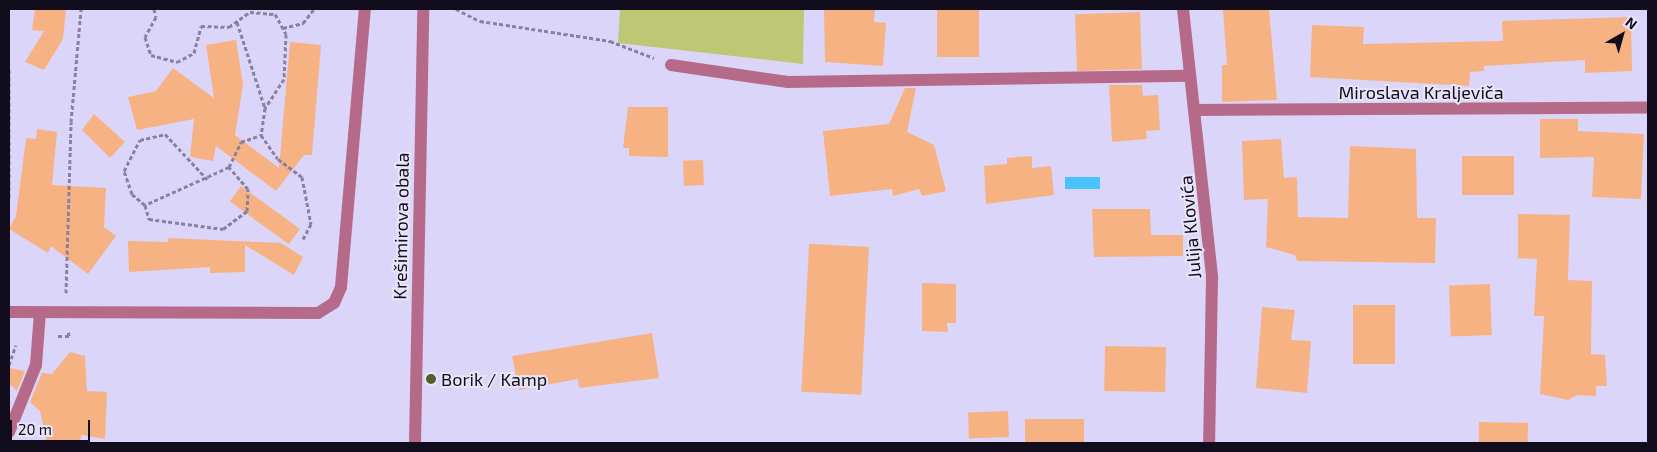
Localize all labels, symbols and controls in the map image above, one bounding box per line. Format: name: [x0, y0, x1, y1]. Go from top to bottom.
north arrow: [1597, 10, 1647, 60]
text: N: [1622, 13, 1641, 33]
street label: Miroslava Kraljeviča: [1338, 81, 1504, 103]
street label: Krešimirova obala: [389, 152, 413, 300]
street label: Julija Klovića: [1175, 175, 1205, 279]
place label: Borik / Kamp: [441, 368, 547, 390]
marker: Borik / Kamp: [425, 373, 437, 385]
scale bar: [12, 410, 92, 442]
text: 20 m: [18, 420, 52, 438]

